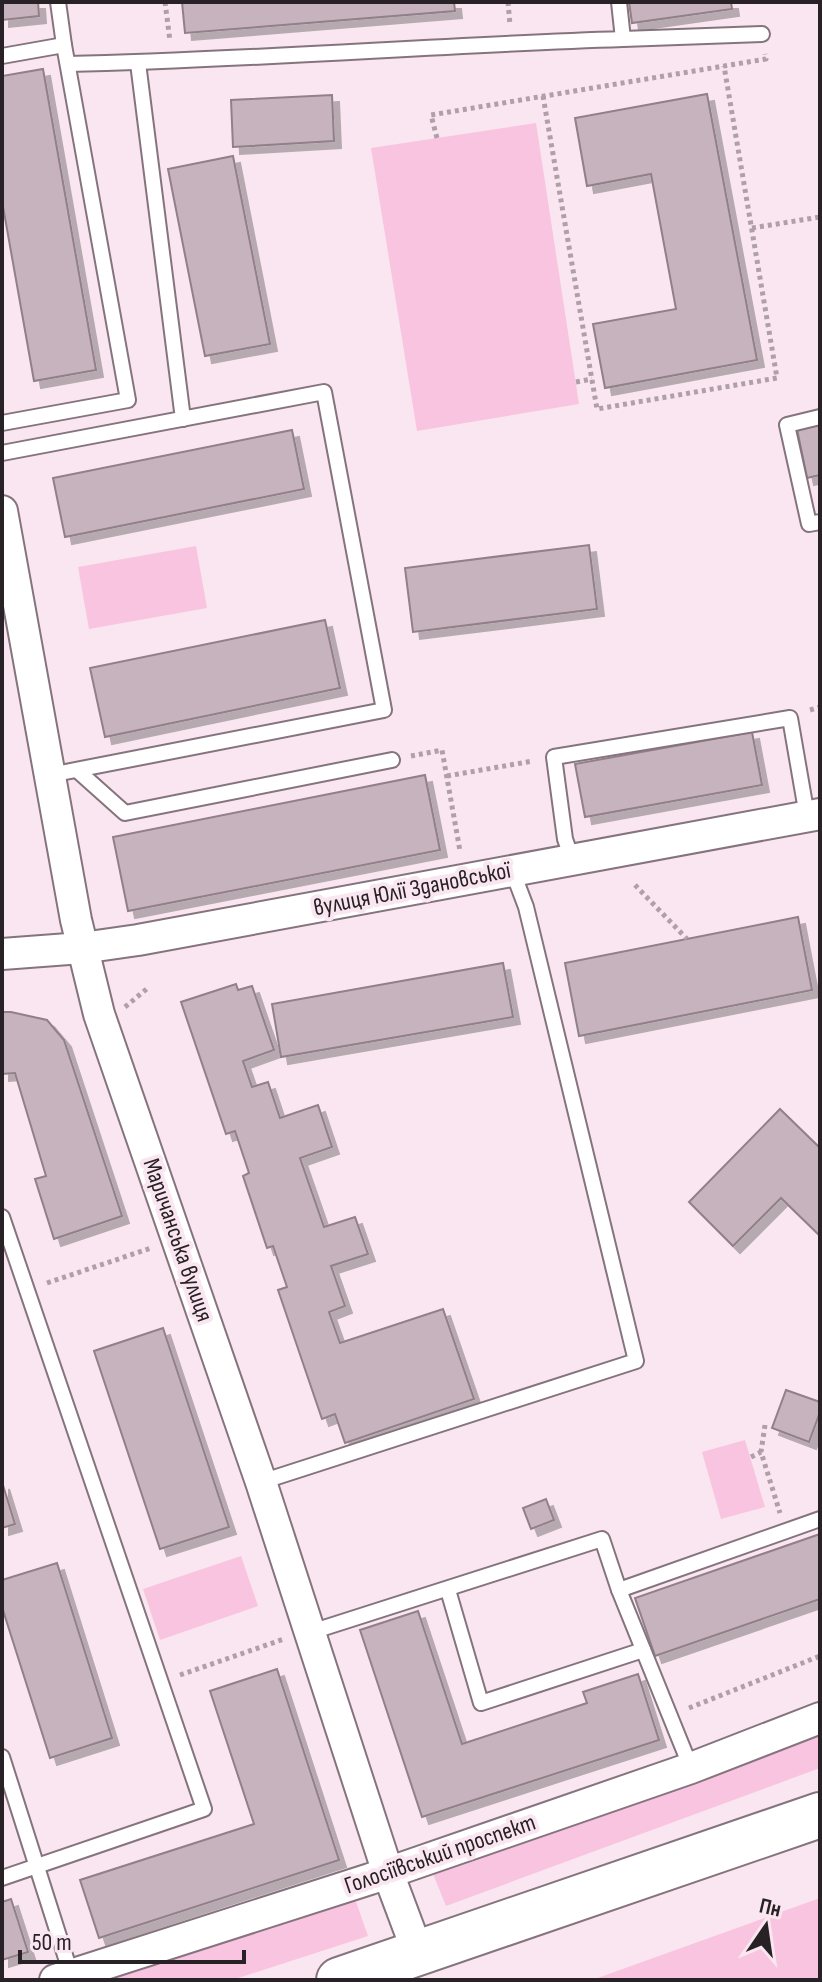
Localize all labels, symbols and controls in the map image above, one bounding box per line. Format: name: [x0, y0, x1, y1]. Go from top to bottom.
street label: вулиця Юлії Здановської: [311, 856, 514, 922]
street label: Маричанська вулиця: [137, 1155, 219, 1325]
street label: Голосіївський проспект: [341, 1808, 539, 1900]
north arrow: [726, 1886, 806, 1966]
text: Пн: [757, 1892, 784, 1924]
scale bar: [20, 1914, 244, 1964]
text: 50 m: [32, 1928, 72, 1957]

